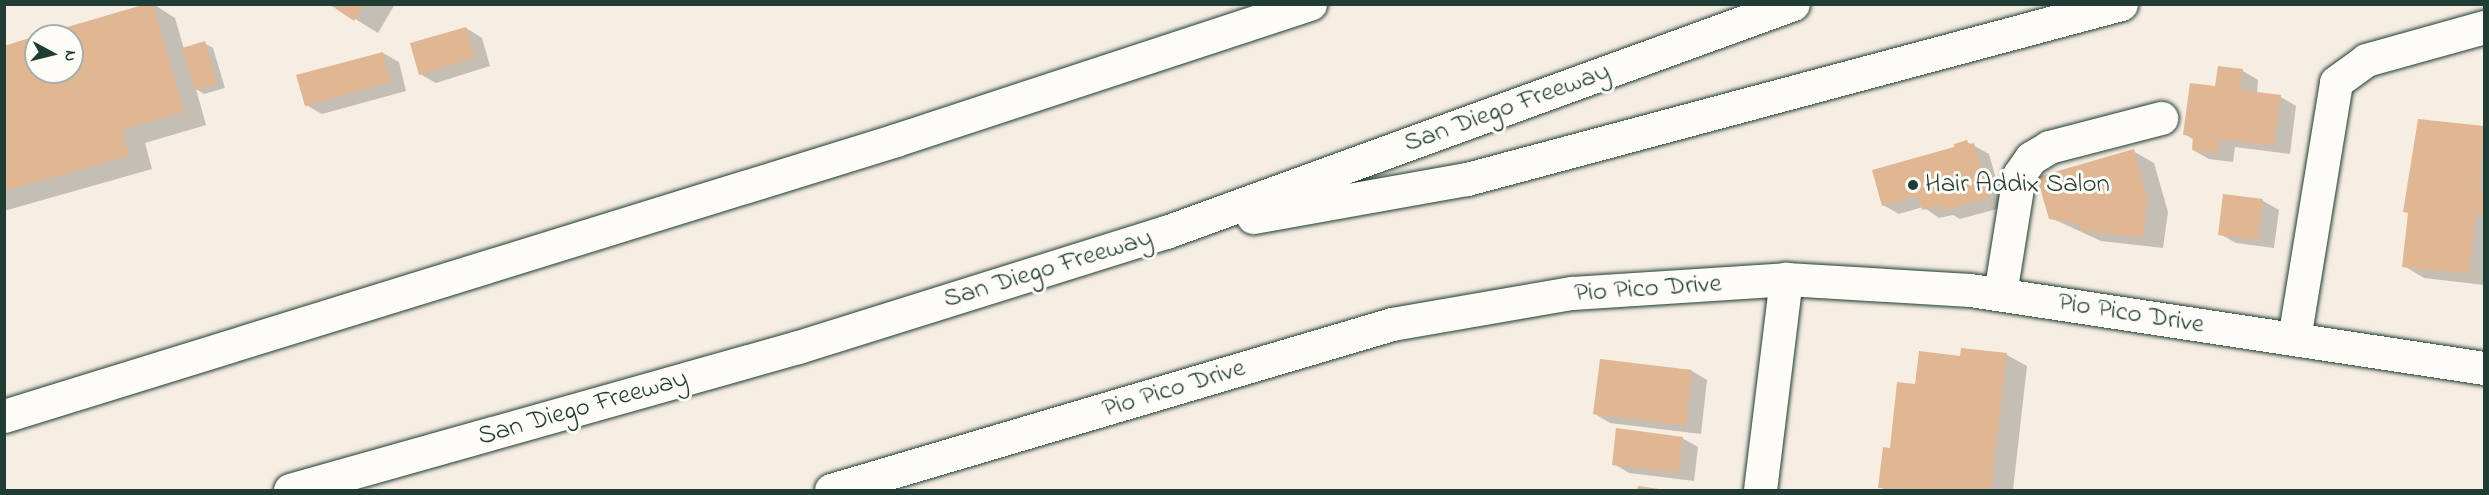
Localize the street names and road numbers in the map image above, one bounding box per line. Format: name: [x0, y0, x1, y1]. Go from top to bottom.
street label: San Diego Freeway: [1400, 56, 1614, 160]
street label: San Diego Freeway: [940, 222, 1156, 316]
street label: Pio Pico Drive: [1573, 268, 1723, 310]
street label: Pio Pico Drive: [2056, 286, 2206, 342]
street label: Pio Pico Drive: [1099, 352, 1249, 426]
street label: San Diego Freeway: [474, 363, 692, 453]

